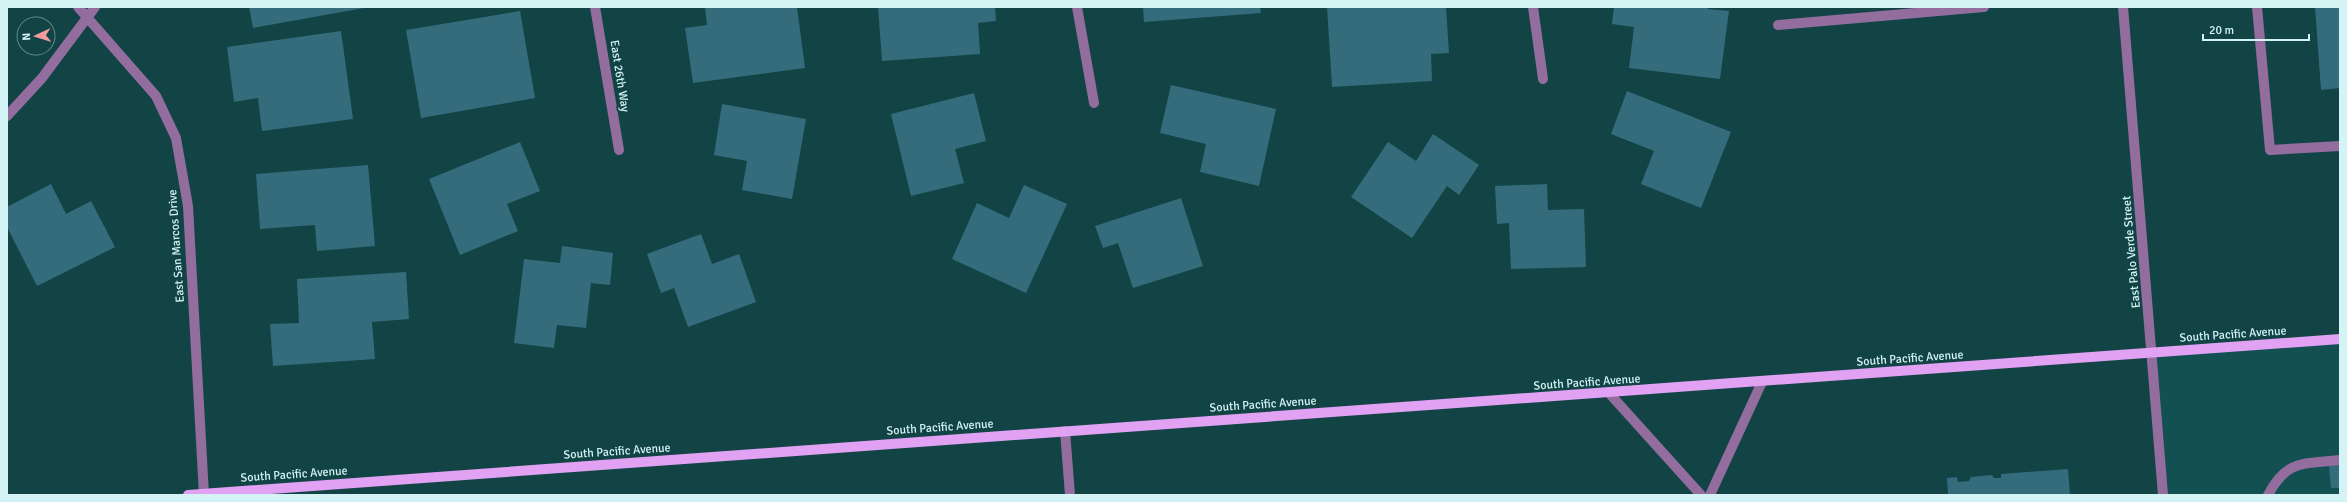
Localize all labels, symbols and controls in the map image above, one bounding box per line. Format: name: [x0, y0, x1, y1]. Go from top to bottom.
north arrow: [16, 16, 56, 56]
scale bar: [2203, 16, 2309, 42]
text: 20 m: [2209, 23, 2234, 38]
text: N: [20, 32, 33, 41]
street label: East 26th Way: [606, 39, 633, 113]
street label: East San Marcos Drive: [165, 189, 188, 303]
street label: East Palo Verde Street: [2119, 195, 2144, 309]
street label: South Pacific Avenue: [2179, 323, 2287, 346]
street label: South Pacific Avenue: [1856, 347, 1964, 370]
street label: South Pacific Avenue: [1533, 371, 1641, 394]
street label: South Pacific Avenue: [1209, 393, 1317, 416]
street label: South Pacific Avenue: [886, 416, 994, 439]
street label: South Pacific Avenue: [563, 440, 671, 463]
street label: South Pacific Avenue: [240, 463, 348, 486]

